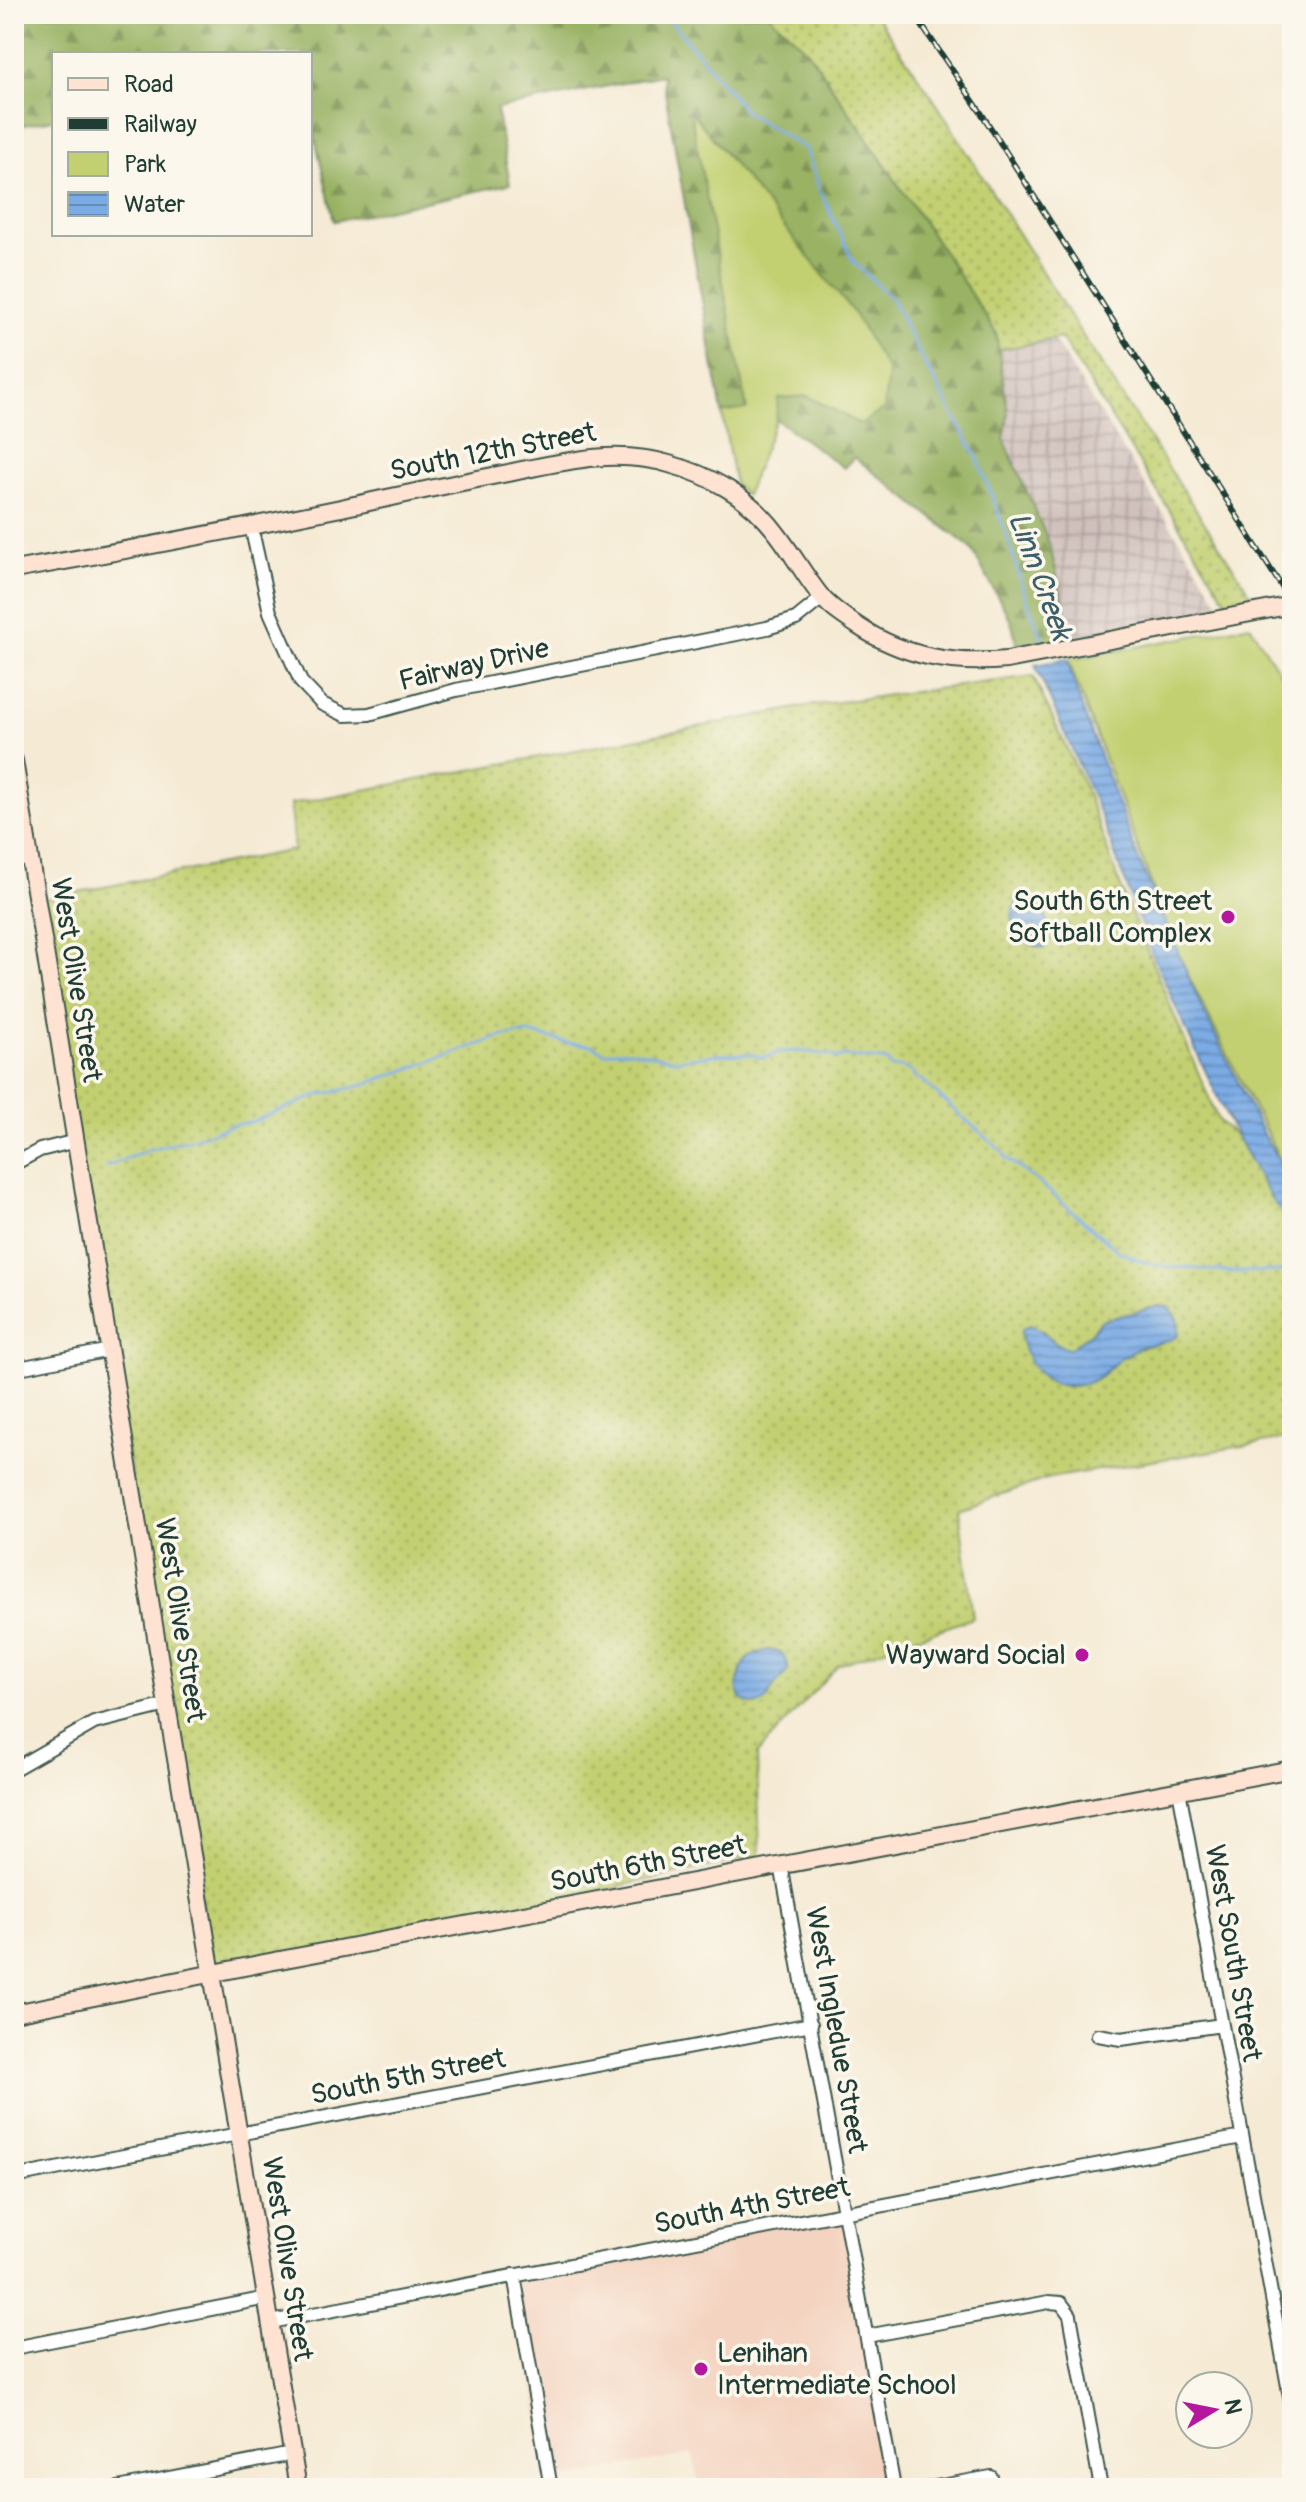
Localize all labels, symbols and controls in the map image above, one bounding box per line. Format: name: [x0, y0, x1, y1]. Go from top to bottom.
legend: [52, 52, 312, 236]
text: Road: [124, 70, 174, 99]
text: Railway: [124, 110, 197, 139]
text: Park: [124, 150, 166, 179]
text: Water: [124, 190, 185, 219]
street label: South 12th Street: [387, 415, 600, 489]
water label: Linn Creek: [1000, 507, 1081, 647]
street label: Fairway Drive: [396, 631, 553, 699]
street label: West Olive Street: [43, 875, 110, 1085]
place label: South 6th Street Softball Complex: [1008, 884, 1213, 951]
marker: South 6th Street Softball Complex: [1219, 908, 1237, 926]
street label: West Olive Street: [147, 1515, 214, 1725]
place label: Wayward Social: [886, 1638, 1066, 1673]
marker: Wayward Social: [1073, 1646, 1091, 1664]
street label: South 6th Street: [547, 1828, 750, 1900]
street label: West South Street: [1197, 1842, 1269, 2065]
street label: West Ingledue Street: [797, 1904, 875, 2157]
street label: South 5th Street: [308, 2041, 509, 2113]
street label: West Olive Street: [254, 2154, 321, 2364]
street label: South 4th Street: [651, 2170, 854, 2242]
place label: Lenihan Intermediate School: [717, 2336, 957, 2403]
marker: Lenihan Intermediate School: [692, 2360, 710, 2378]
north arrow: [1174, 2370, 1254, 2450]
text: N: [1218, 2397, 1248, 2417]

